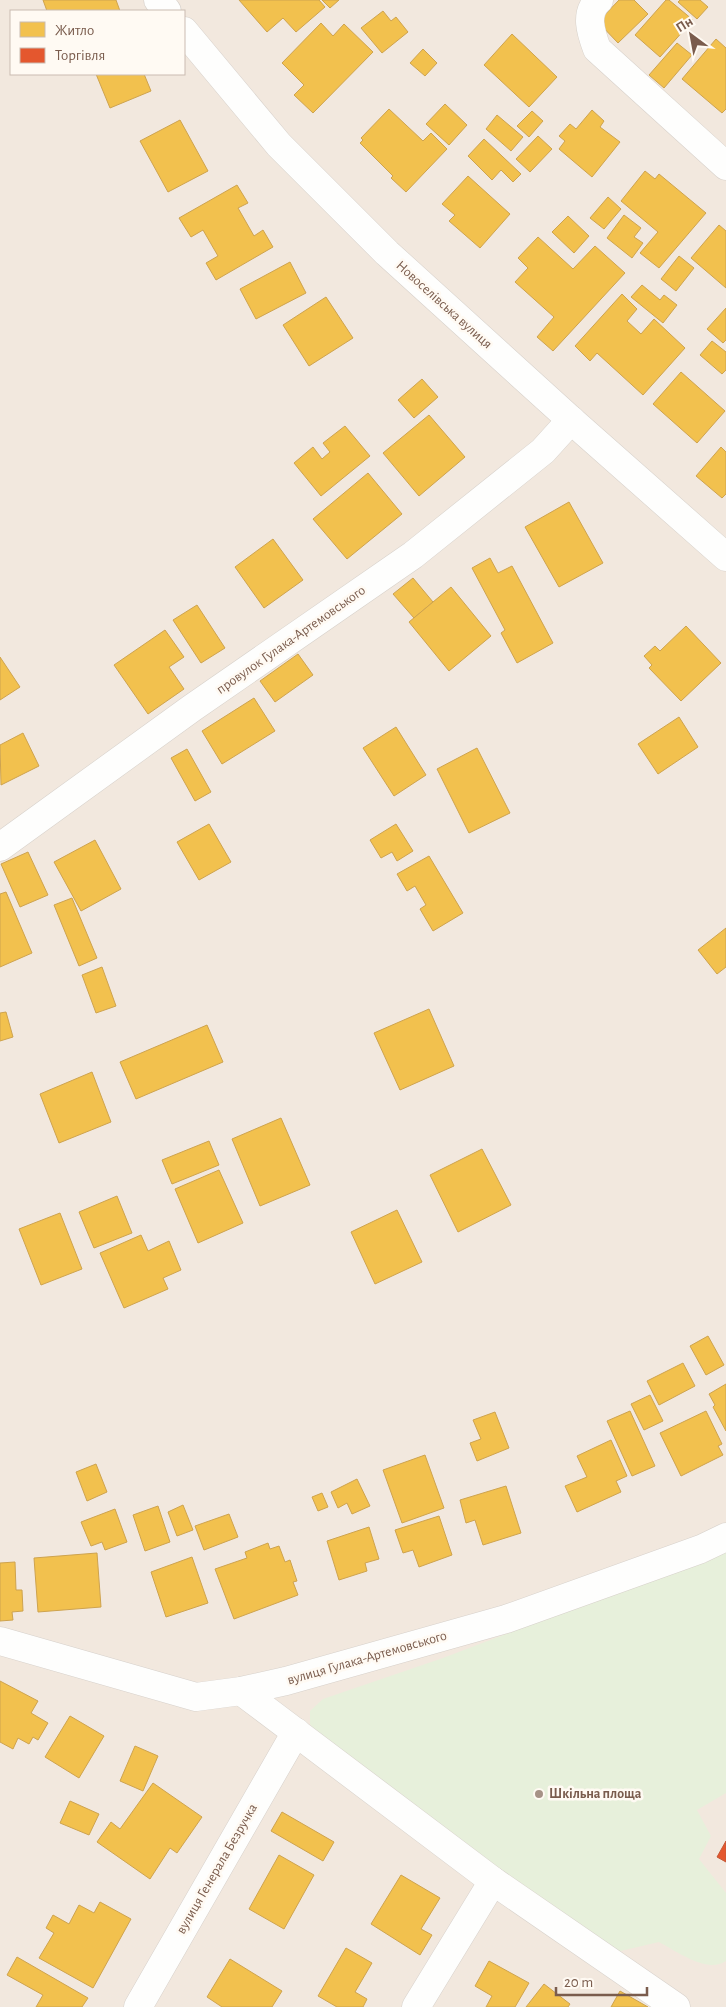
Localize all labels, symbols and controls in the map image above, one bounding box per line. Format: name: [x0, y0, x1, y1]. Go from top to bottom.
legend: [10, 10, 185, 75]
north arrow: [666, 10, 716, 60]
text: Пн: [674, 14, 696, 35]
text: Житло: [55, 23, 94, 38]
text: Торгівля: [55, 48, 105, 63]
street label: Новоселівська вулиця: [393, 258, 495, 352]
street label: провулок Гулака-Артемовського: [214, 583, 368, 697]
street label: вулиця Гулака-Артемовського: [286, 1628, 449, 1687]
place label: Шкільна площа: [549, 1787, 642, 1801]
marker: Шкільна площа: [533, 1788, 545, 1800]
street label: вулиця Генерала Безручка: [174, 1801, 260, 1936]
scale bar: [556, 1964, 647, 1996]
text: 20 m: [564, 1975, 593, 1990]

